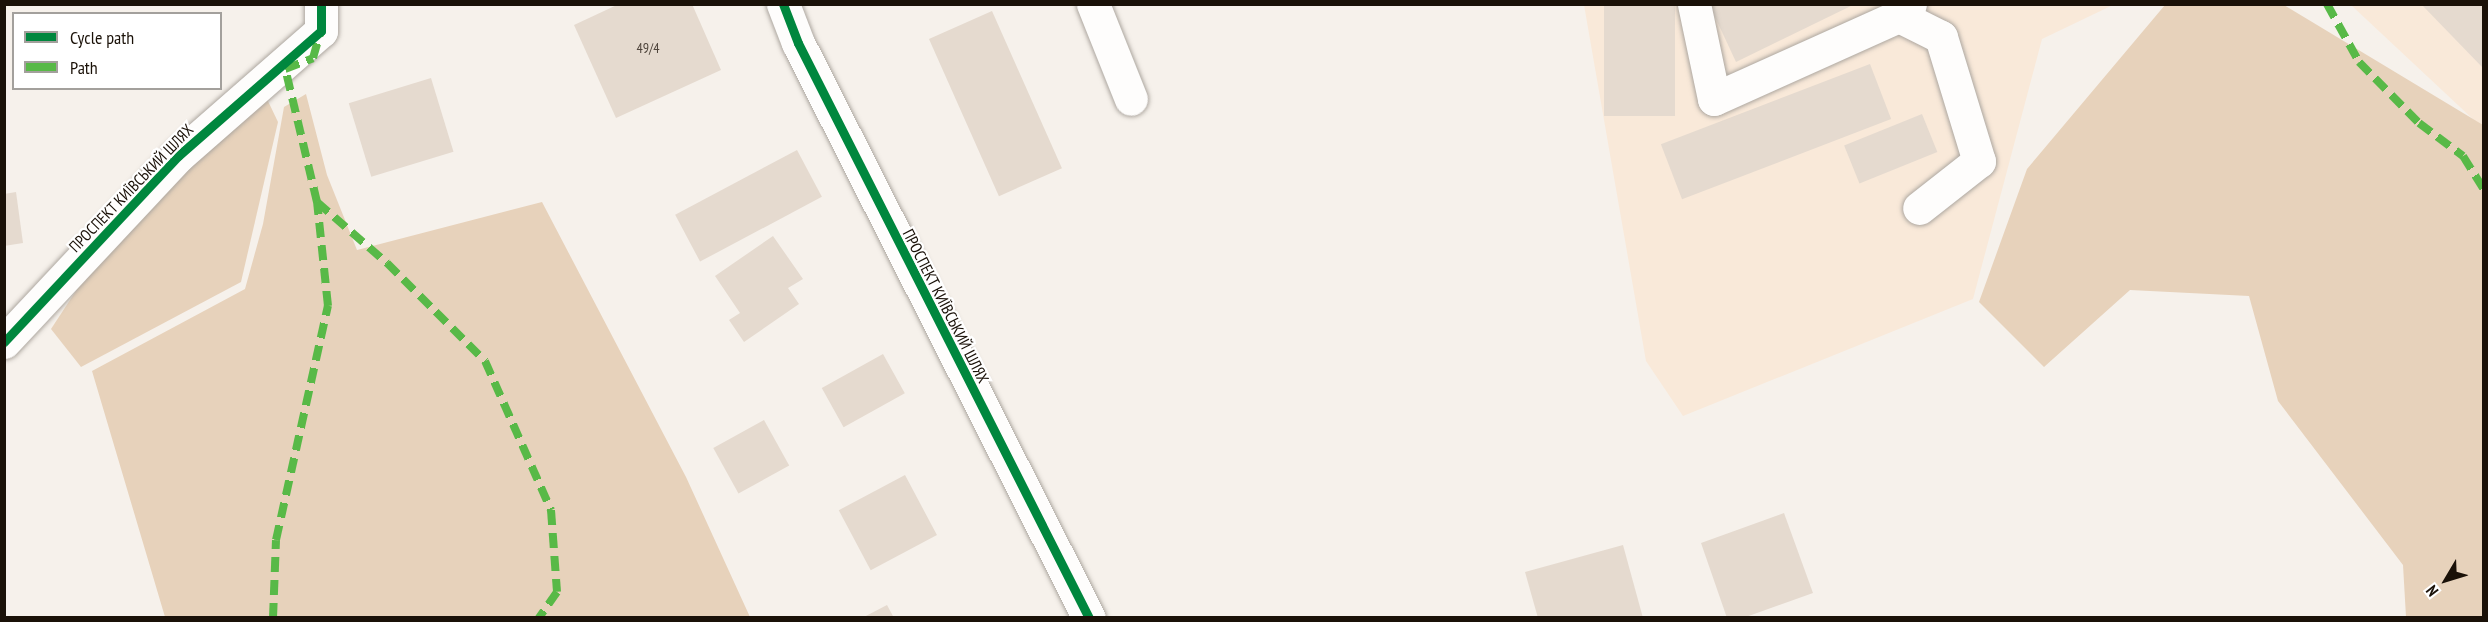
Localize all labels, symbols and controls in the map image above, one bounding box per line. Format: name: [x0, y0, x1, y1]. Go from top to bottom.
legend: [12, 12, 222, 90]
text: Cycle path: [70, 26, 134, 49]
house number: 49/4: [636, 40, 660, 56]
text: Path: [70, 56, 98, 79]
street label: ПРОСПЕКТ КИЇВСЬКИЙ ШЛЯХ: [65, 120, 197, 256]
street label: ПРОСПЕКТ КИЇВСЬКИЙ ШЛЯХ: [899, 226, 993, 386]
north arrow: [2416, 550, 2476, 610]
text: N: [2421, 582, 2442, 601]

